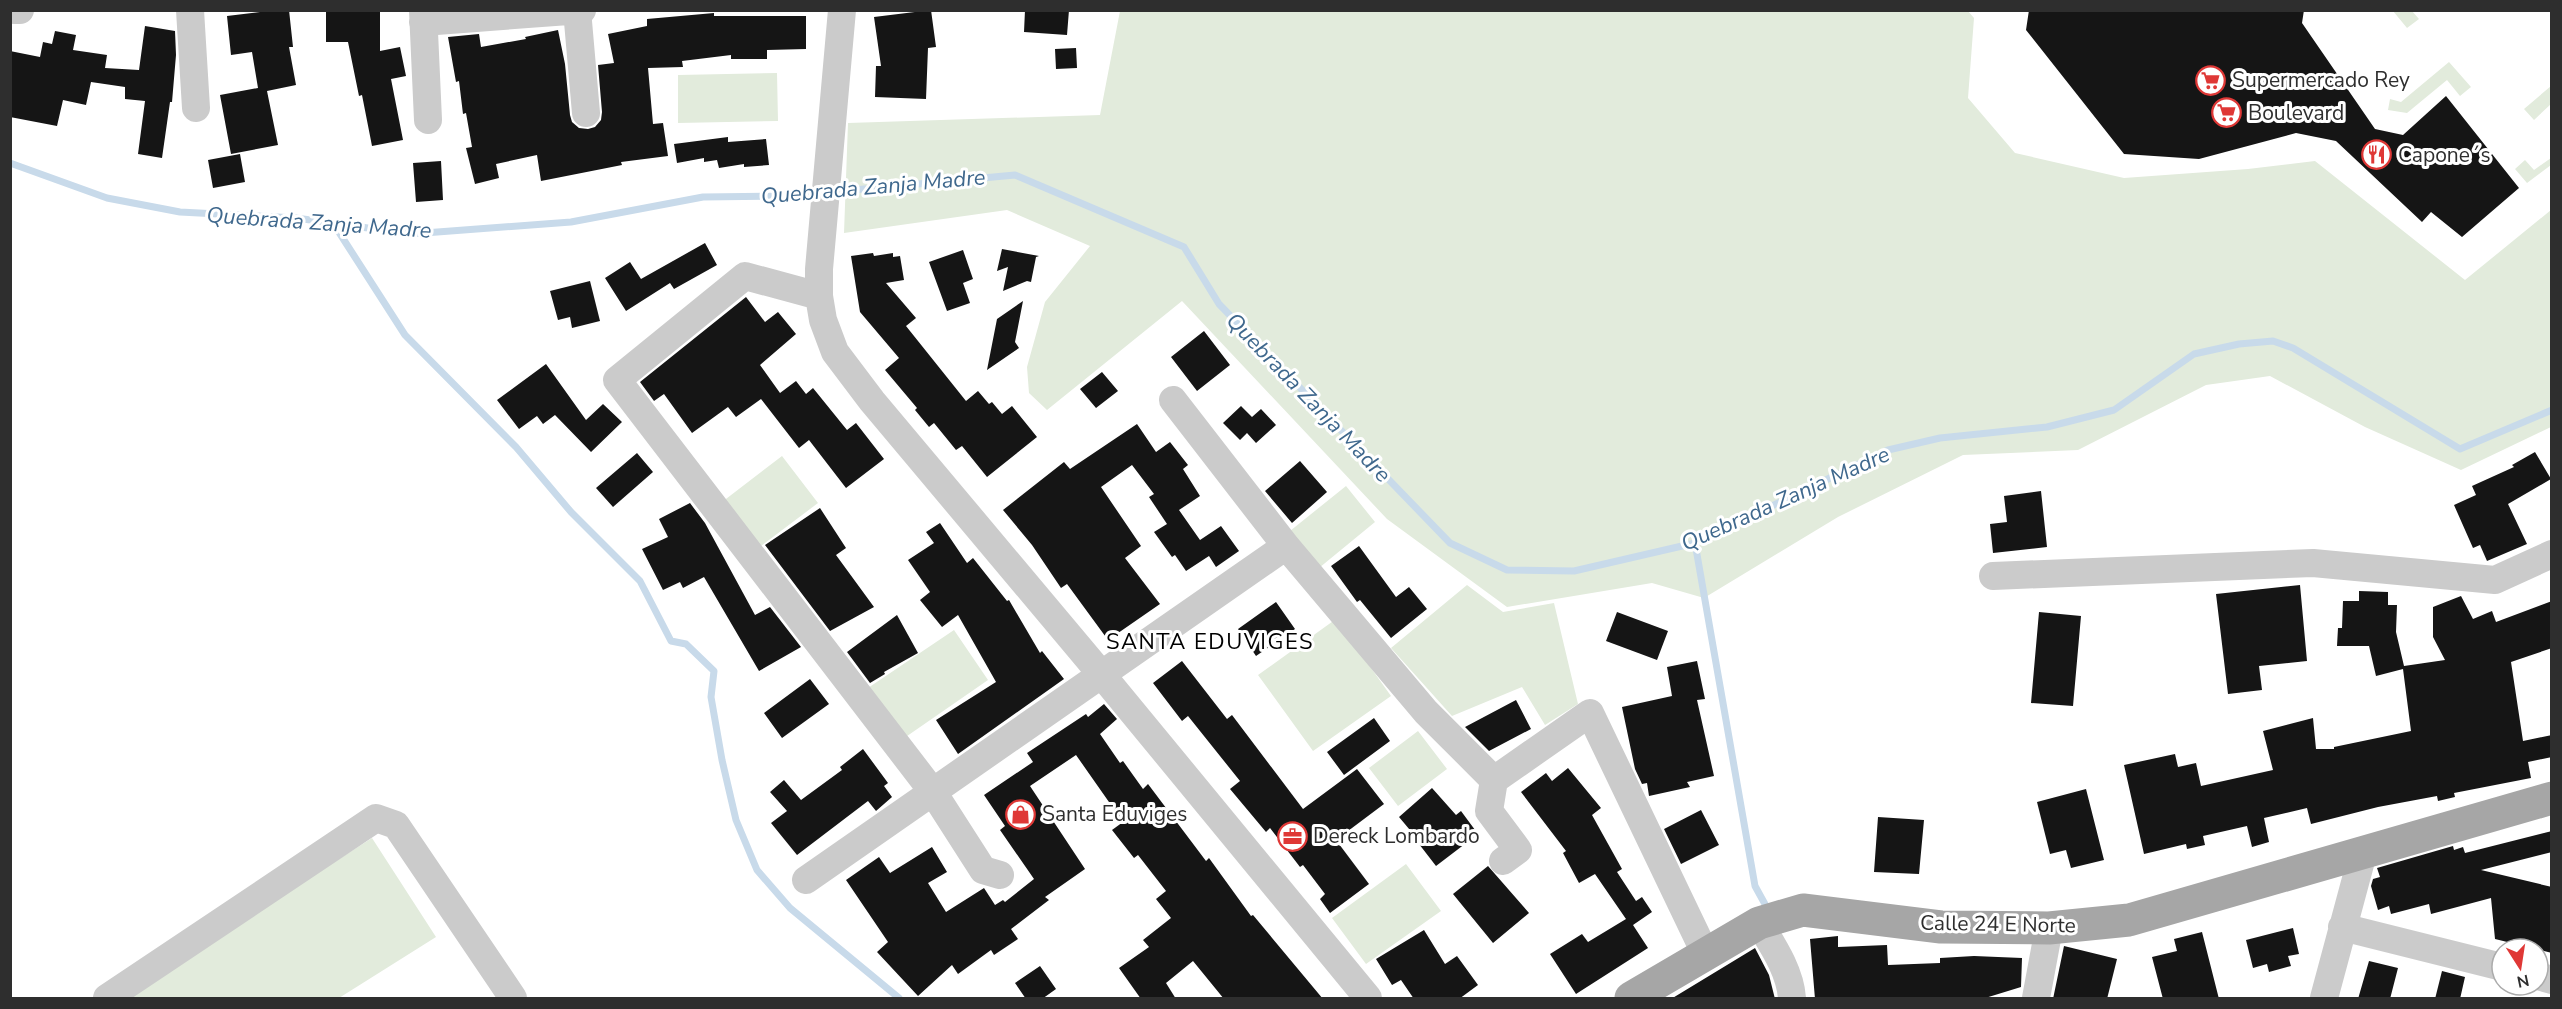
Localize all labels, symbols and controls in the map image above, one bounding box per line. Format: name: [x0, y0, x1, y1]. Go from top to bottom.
supermarket icon: Supermercado Rey: [2195, 64, 2227, 96]
place label: Supermercado Rey: [2232, 66, 2410, 94]
supermarket icon: Boulevard: [2211, 97, 2243, 129]
place label: Boulevard: [2248, 99, 2344, 127]
restaurant icon: Capone´s: [2361, 139, 2393, 171]
place label: Capone´s: [2398, 141, 2491, 169]
water label: Quebrada Zanja Madre: [759, 162, 987, 212]
water label: Quebrada Zanja Madre: [205, 200, 433, 246]
water label: Quebrada Zanja Madre: [1219, 306, 1398, 489]
water label: Quebrada Zanja Madre: [1676, 439, 1895, 558]
district label: SANTA EDUVIGES: [1106, 627, 1314, 657]
shop icon: Santa Eduviges: [1005, 798, 1037, 830]
place label: Santa Eduviges: [1042, 800, 1187, 828]
office icon: Dereck Lombardo: [1276, 820, 1308, 852]
place label: Dereck Lombardo: [1313, 822, 1480, 850]
street label: Calle 24 E Norte: [1920, 909, 2076, 939]
north arrow: [2490, 937, 2550, 997]
text: N: [2515, 969, 2531, 993]

